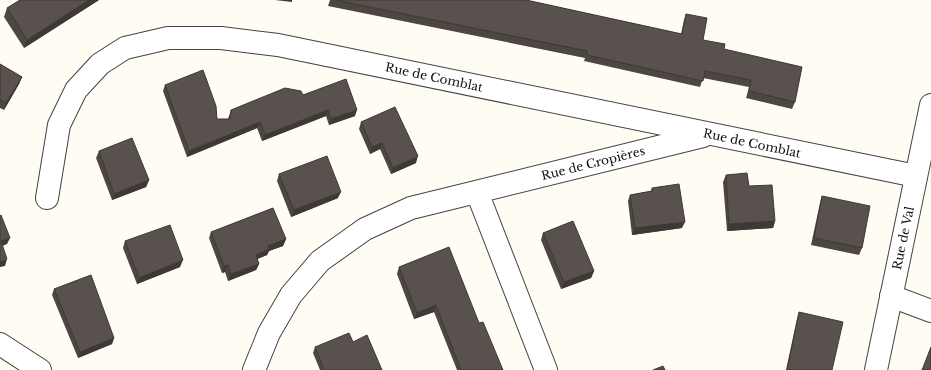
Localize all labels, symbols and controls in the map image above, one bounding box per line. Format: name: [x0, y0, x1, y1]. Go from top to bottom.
street label: Rue de Comblat: [384, 59, 485, 95]
street label: Rue de Comblat: [702, 125, 803, 161]
street label: Rue de Cropières: [540, 143, 646, 183]
street label: Rue de Val: [889, 205, 917, 271]

